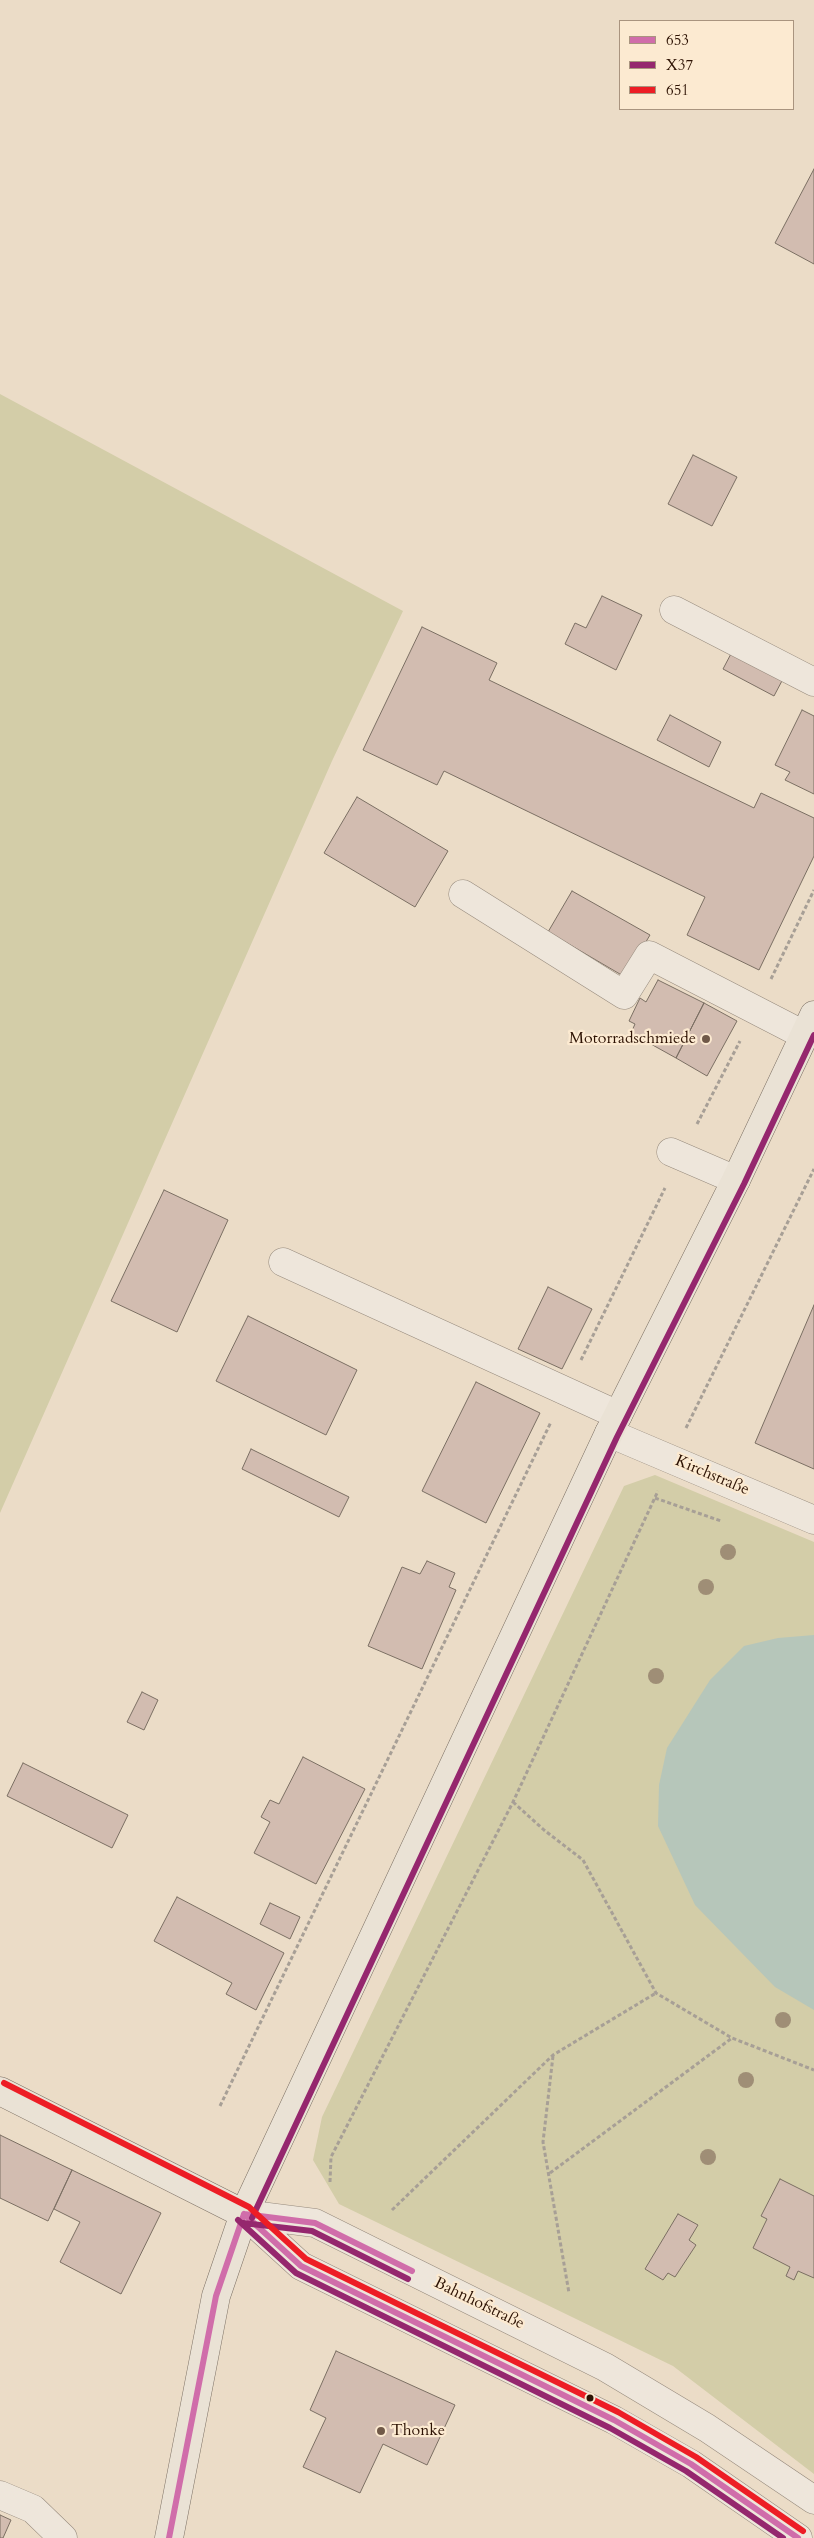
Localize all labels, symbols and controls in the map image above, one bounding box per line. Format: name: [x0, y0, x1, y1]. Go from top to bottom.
legend: [619, 20, 794, 110]
text: 653: [666, 30, 689, 50]
text: X37: [666, 55, 693, 75]
text: 651: [666, 80, 689, 100]
place label: Motorradschmiede: [569, 1029, 696, 1049]
marker: Motorradschmiede: [700, 1033, 712, 1045]
street label: Kirchstraße: [672, 1452, 752, 1500]
street label: Bahnhofstraße: [431, 2274, 527, 2334]
unlabelled marker: [585, 2393, 595, 2403]
place label: Thonke: [391, 2421, 445, 2441]
marker: Thonke: [375, 2425, 387, 2437]

